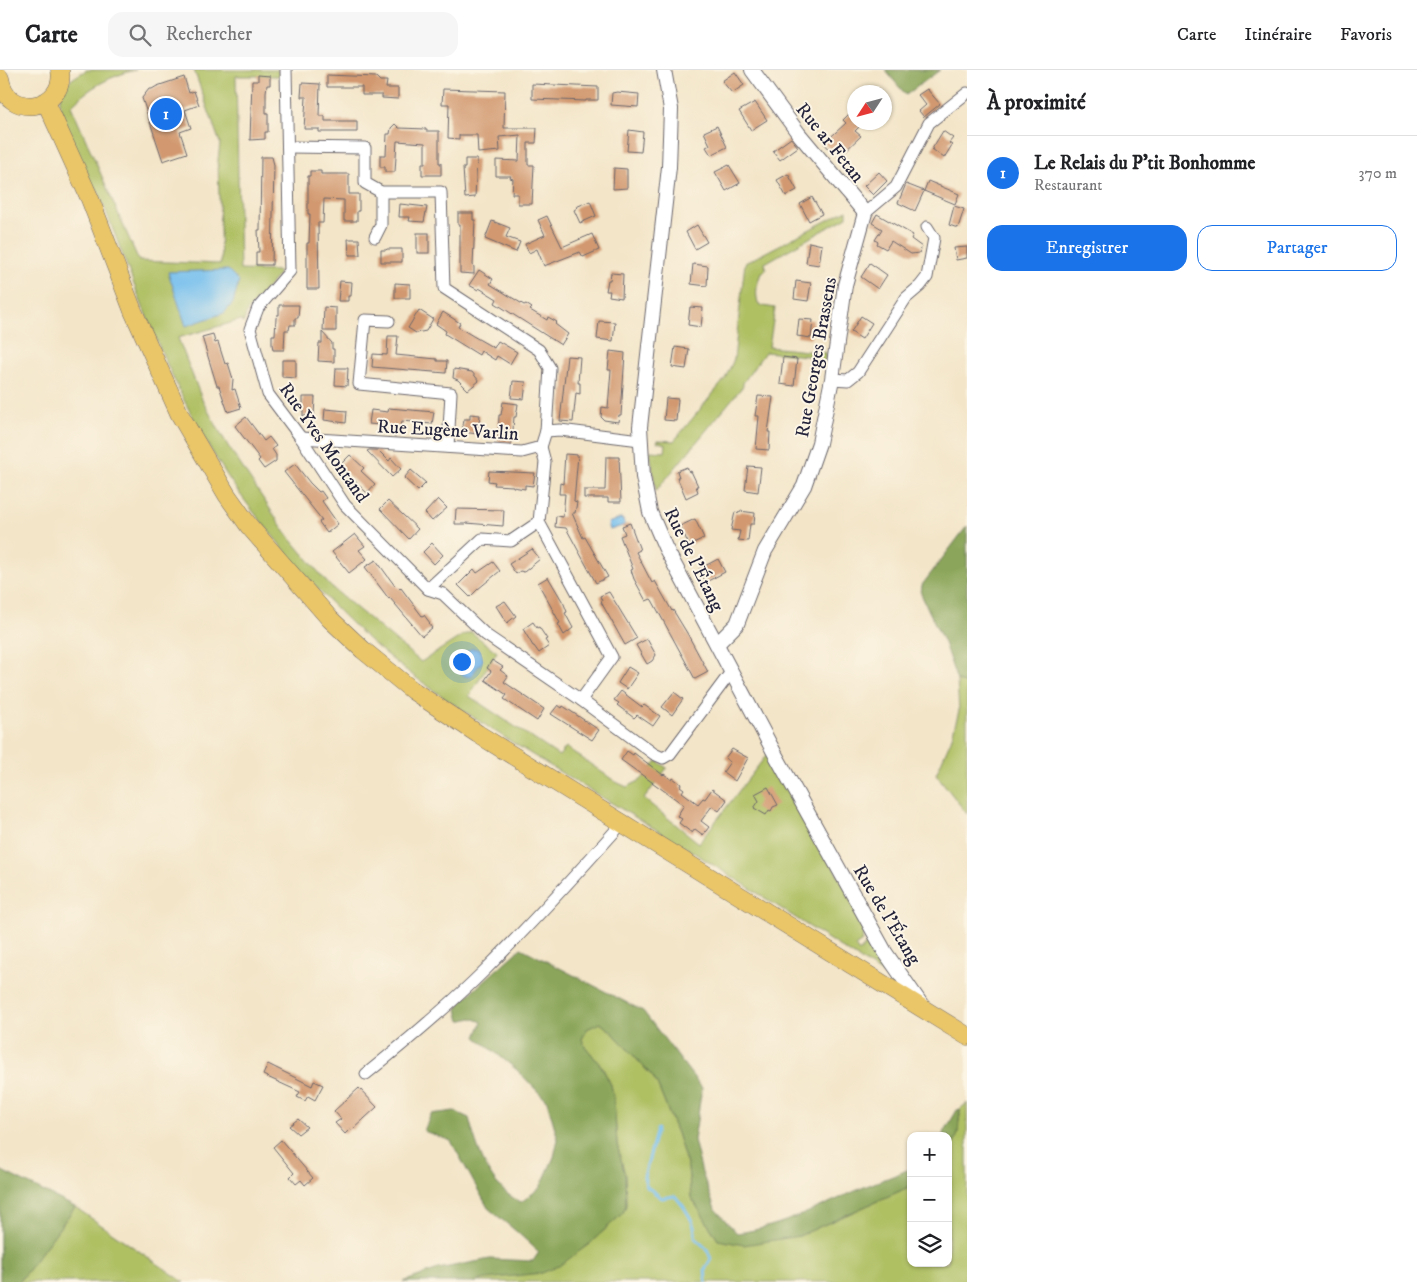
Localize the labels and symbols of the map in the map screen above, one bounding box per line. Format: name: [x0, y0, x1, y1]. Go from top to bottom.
north arrow: [847, 85, 892, 130]
pin: 1: [150, 95, 182, 133]
street label: Rue ar Fetan: [791, 98, 869, 188]
street label: Rue Georges Brassens: [791, 275, 842, 439]
street label: Rue Yves Montand: [274, 379, 374, 508]
street label: Rue Eugène Varlin: [377, 415, 519, 446]
street label: Rue de l'Étang: [659, 504, 730, 616]
your location: [449, 649, 475, 675]
street label: Rue de l'Étang: [848, 860, 927, 970]

